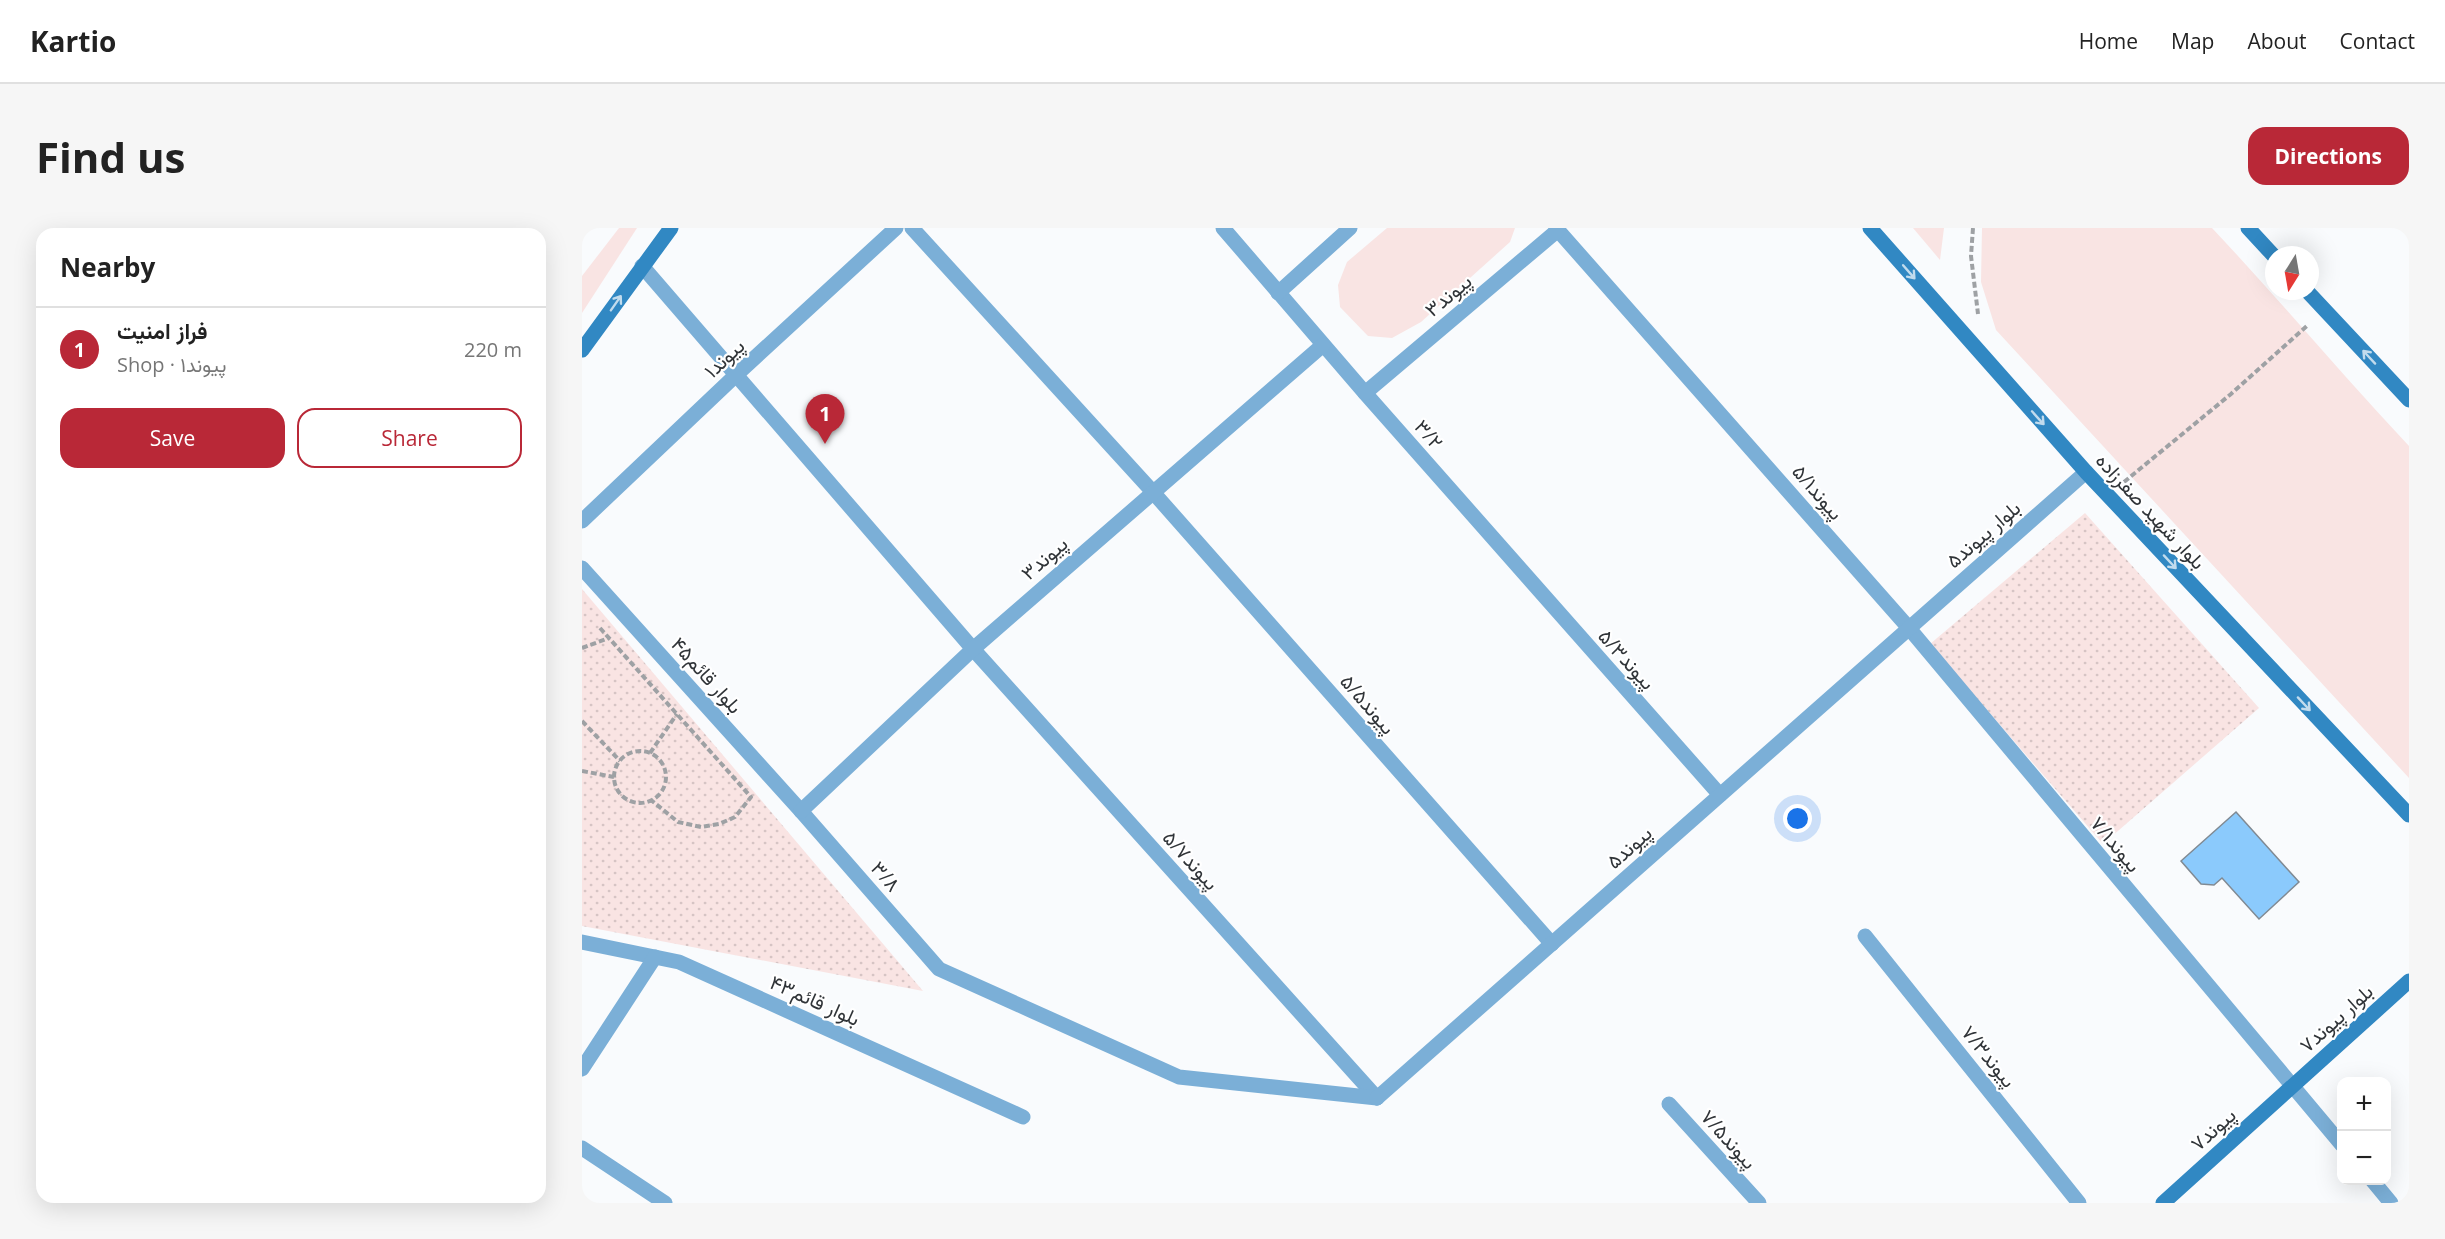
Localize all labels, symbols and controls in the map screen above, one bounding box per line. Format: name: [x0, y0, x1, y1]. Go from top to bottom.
text: Kartio: [30, 22, 116, 60]
text: Home: [2079, 27, 2138, 55]
text: Map: [2171, 27, 2214, 55]
text: About: [2247, 27, 2307, 55]
text: Contact: [2340, 27, 2415, 55]
button: Directions: [2248, 127, 2409, 185]
text: Find us: [36, 128, 185, 185]
north arrow: [2265, 246, 2319, 300]
text: Nearby: [60, 249, 155, 285]
one-way arrow: [1902, 264, 1916, 279]
street label: پیوند۳: [1419, 267, 1478, 323]
one-way arrow: [610, 295, 622, 311]
text: فراز امنیت: [117, 315, 208, 345]
street label: پیوند۱: [698, 332, 751, 384]
text: 1: [74, 336, 85, 363]
text: 220 m: [464, 336, 522, 363]
one-way arrow: [2362, 350, 2376, 365]
text: Shop · پیوند۱: [117, 351, 226, 378]
pin: 1: [806, 394, 844, 444]
button: Save: [60, 408, 285, 468]
button: Share: [297, 408, 522, 468]
one-way arrow: [2031, 410, 2045, 425]
street label: ۳/۲: [1409, 413, 1449, 455]
street label: بلوار شهید صفرزاده: [2090, 447, 2212, 575]
street label: پیوند۵/۱: [1786, 458, 1850, 526]
street label: بلوار پیوند۵: [1940, 494, 2027, 575]
street label: پیوند۳: [1015, 530, 1074, 587]
one-way arrow: [2163, 554, 2177, 569]
street label: پیوند۵/۳: [1592, 623, 1661, 696]
street label: بلوار قائم۴۵: [665, 631, 749, 719]
street label: پیوند۵/۵: [1334, 668, 1402, 740]
one-way arrow: [2296, 696, 2311, 711]
your location: [1783, 804, 1812, 833]
street label: پیوند۷/۱: [2084, 810, 2147, 878]
street label: پیوند۵: [1601, 819, 1658, 875]
street label: پیوند۵/۷: [1156, 824, 1225, 896]
street label: ۳/۸: [865, 855, 907, 897]
street label: بلوار قائم۴۳: [766, 968, 864, 1032]
street label: بلوار پیوند۷: [2293, 978, 2379, 1059]
street label: پیوند۷/۳: [1955, 1019, 2022, 1093]
map controls: [2337, 1077, 2391, 1185]
button: +: [2337, 1077, 2391, 1131]
street label: پیوند۷: [2185, 1101, 2242, 1157]
street label: پیوند۷/۵: [1694, 1103, 1763, 1175]
button: −: [2337, 1131, 2391, 1185]

